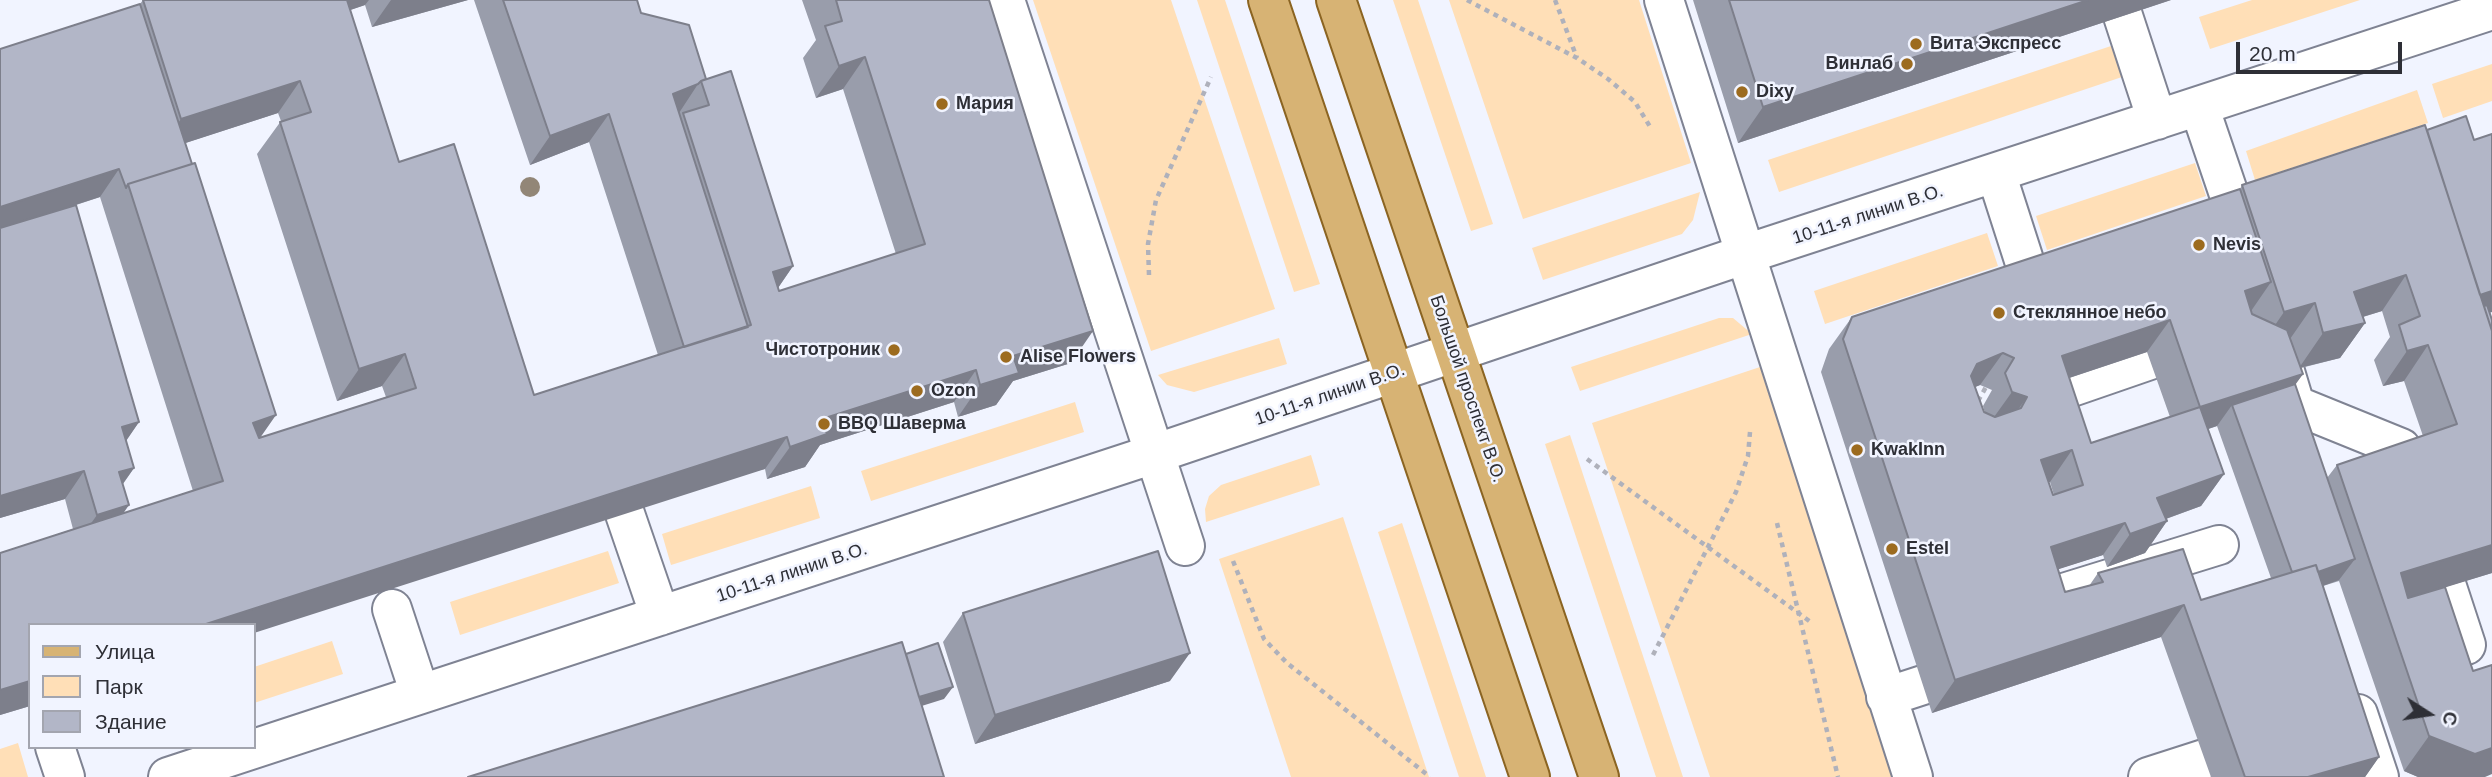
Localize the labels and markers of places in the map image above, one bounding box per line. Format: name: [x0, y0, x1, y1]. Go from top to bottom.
place label: Вита Экспресс: [1930, 33, 2061, 55]
marker: Вита Экспресс: [1908, 36, 1924, 52]
place label: Винлаб: [1826, 53, 1893, 75]
marker: Винлаб: [1899, 56, 1915, 72]
place label: Dixy: [1756, 81, 1794, 103]
marker: Dixy: [1734, 84, 1750, 100]
place label: Мария: [956, 93, 1014, 115]
marker: Мария: [934, 96, 950, 112]
place label: Nevis: [2213, 234, 2261, 256]
marker: Nevis: [2191, 237, 2207, 253]
place label: Стеклянное небо: [2013, 302, 2167, 324]
marker: Стеклянное небо: [1991, 305, 2007, 321]
place label: Чистотроник: [765, 339, 880, 361]
marker: Чистотроник: [886, 342, 902, 358]
place label: Alise Flowers: [1020, 346, 1136, 368]
marker: Alise Flowers: [998, 349, 1014, 365]
place label: Ozon: [931, 380, 976, 402]
marker: Ozon: [909, 383, 925, 399]
place label: BBQ Шаверма: [838, 413, 966, 435]
marker: BBQ Шаверма: [816, 416, 832, 432]
place label: KwakInn: [1871, 439, 1945, 461]
marker: KwakInn: [1849, 442, 1865, 458]
place label: Estel: [1906, 538, 1949, 560]
marker: Estel: [1884, 541, 1900, 557]

